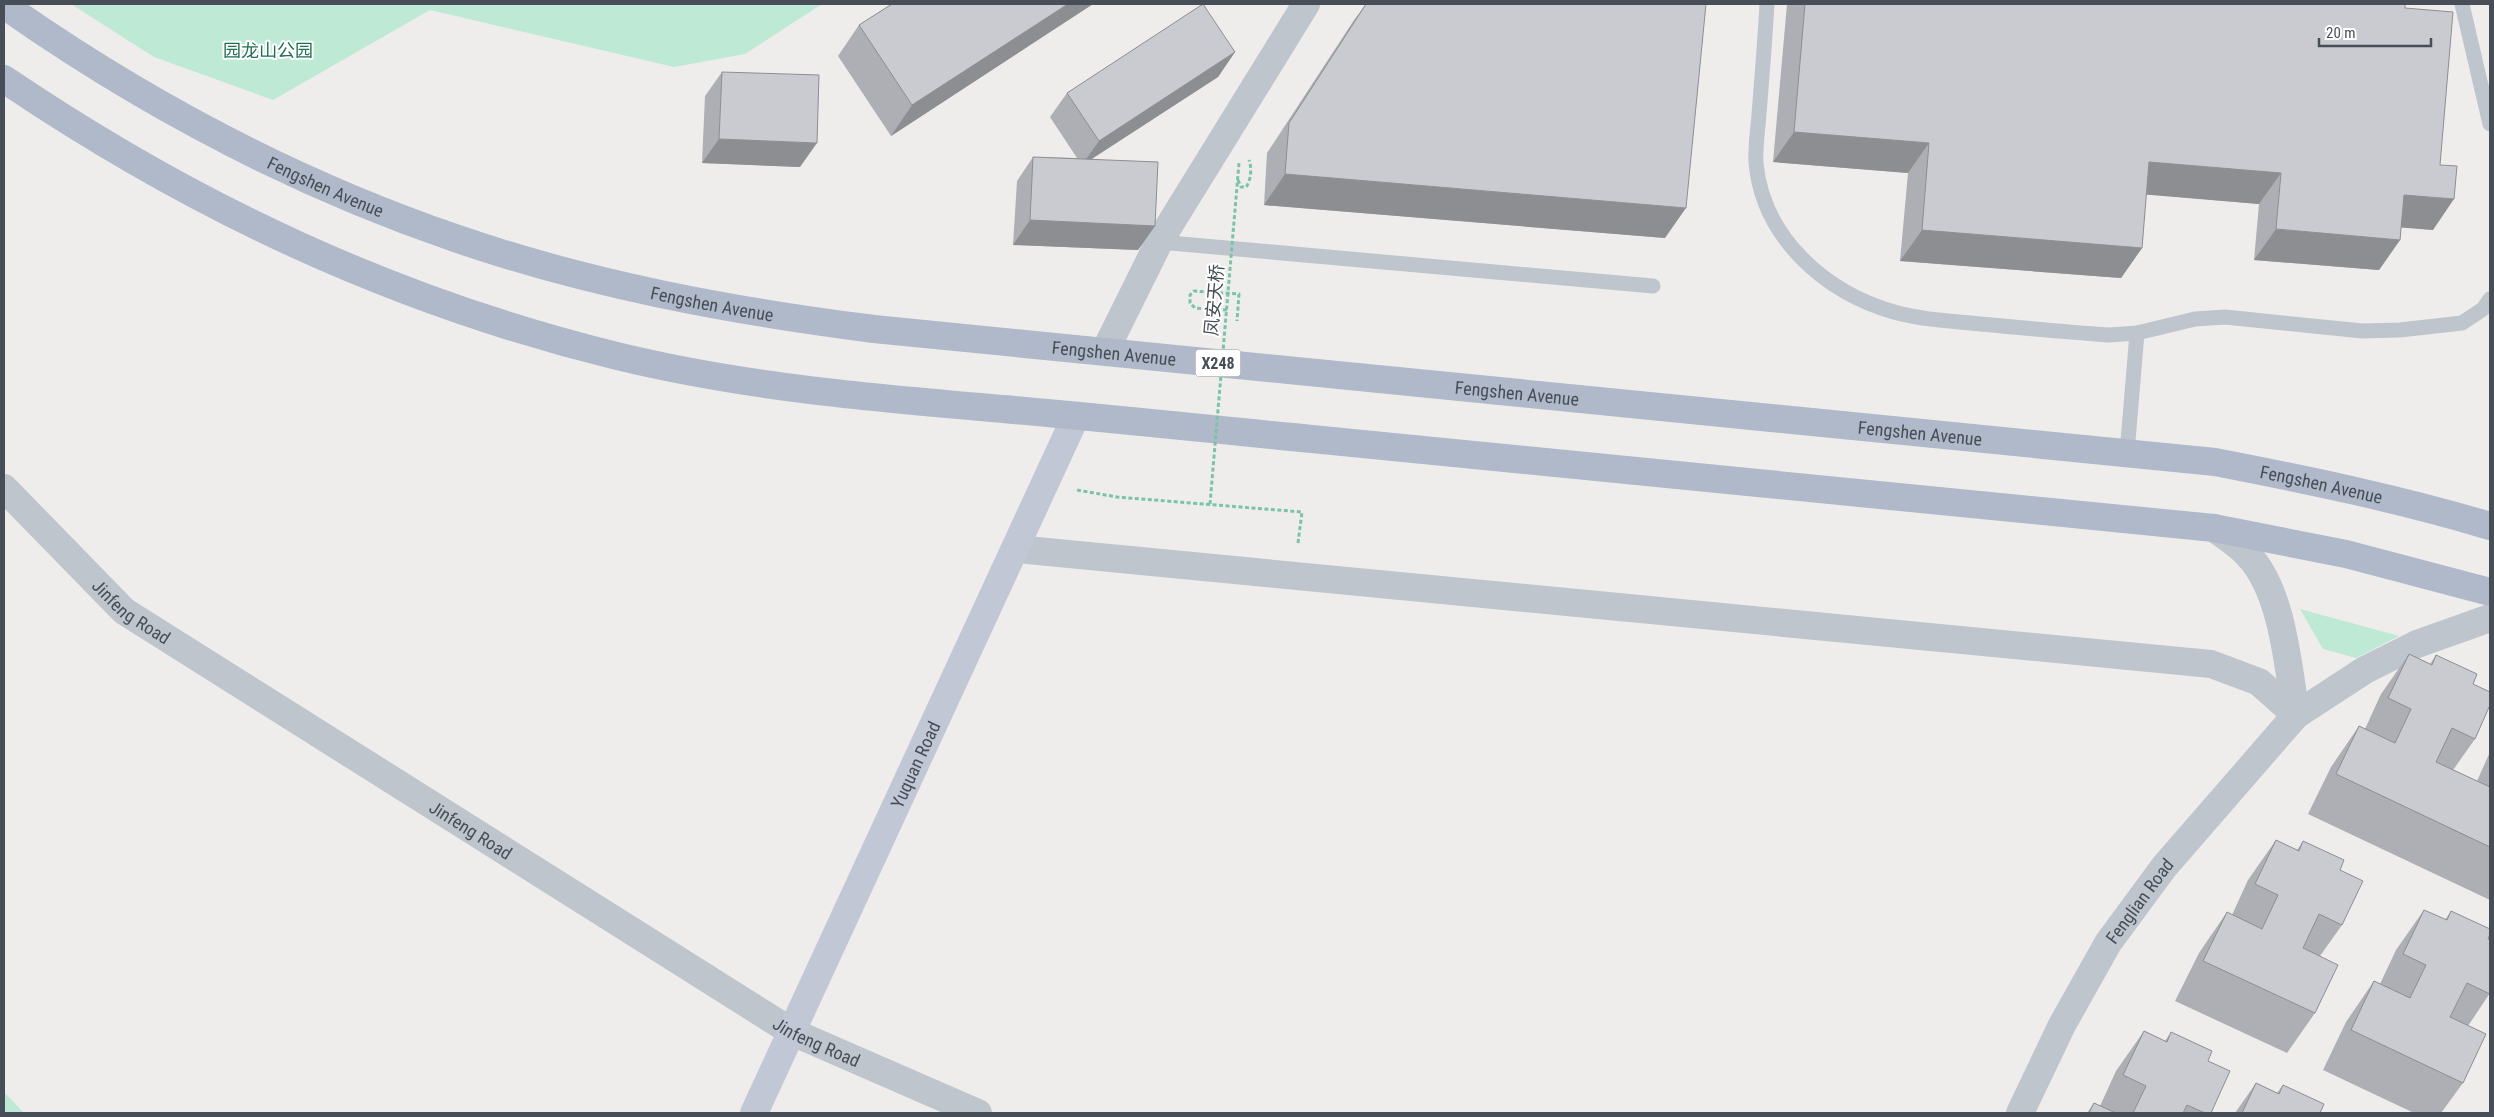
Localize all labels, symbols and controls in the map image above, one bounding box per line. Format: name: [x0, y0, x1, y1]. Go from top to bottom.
scale bar: [2319, 15, 2432, 47]
text: 20 m: [2326, 24, 2356, 42]
park label: 园龙山公园: [223, 40, 313, 61]
street label: Fengshen Avenue: [264, 152, 387, 221]
street label: 凤安天桥: [1200, 263, 1228, 337]
street label: Fengshen Avenue: [649, 282, 775, 325]
street label: Fengshen Avenue: [1051, 336, 1177, 369]
road number: X248: [1196, 349, 1240, 376]
street label: Fengshen Avenue: [1454, 376, 1580, 409]
street label: Fengshen Avenue: [1857, 416, 1983, 449]
street label: Fengshen Avenue: [2258, 461, 2385, 507]
street label: Jinfeng Road: [88, 575, 174, 648]
street label: Yuquan Road: [886, 718, 944, 811]
street label: Jinfeng Road: [426, 796, 516, 863]
street label: Fenglian Road: [2101, 854, 2177, 947]
street label: Jinfeng Road: [769, 1012, 863, 1071]

